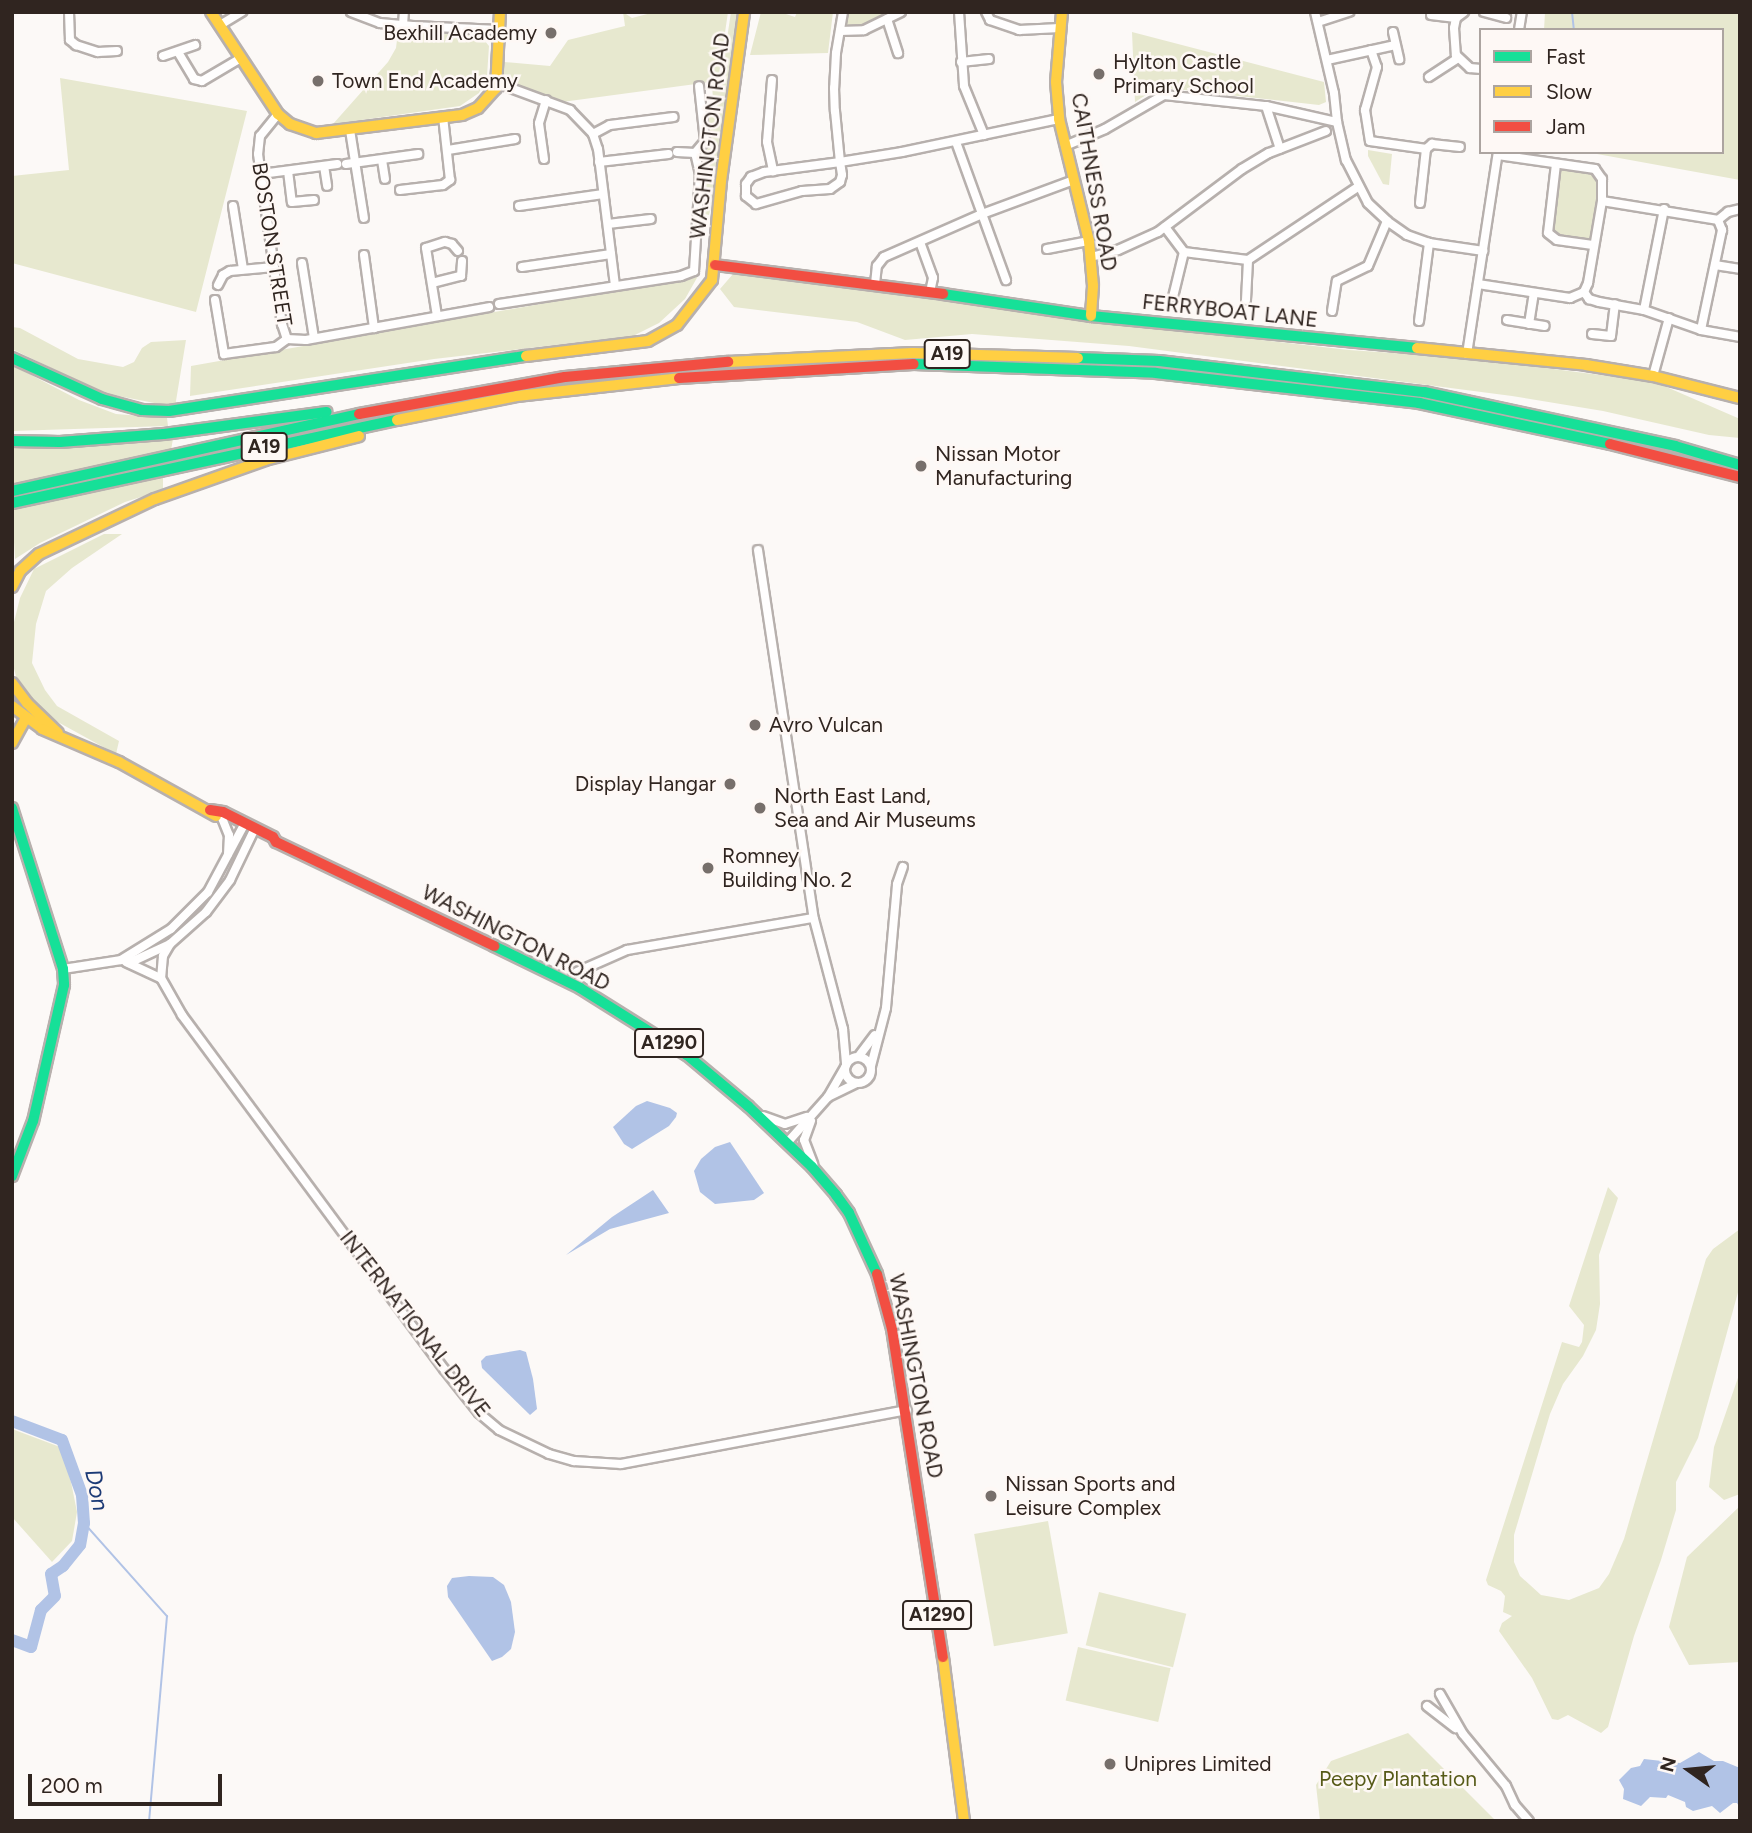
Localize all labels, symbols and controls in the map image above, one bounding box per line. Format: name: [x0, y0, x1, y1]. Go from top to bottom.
place label: Bexhill Academy: [383, 20, 537, 46]
marker: Bexhill Academy: [543, 25, 559, 41]
legend: [1479, 28, 1724, 154]
street label: WASHINGTON ROAD: [685, 31, 735, 241]
text: Fast: [1546, 44, 1586, 69]
place label: Hylton Castle Primary School: [1113, 49, 1254, 99]
marker: Hylton Castle Primary School: [1091, 66, 1107, 82]
place label: Town End Academy: [332, 68, 518, 94]
marker: Town End Academy: [310, 73, 326, 89]
text: Slow: [1546, 79, 1592, 104]
street label: CAITHNESS ROAD: [1066, 91, 1122, 273]
text: Jam: [1546, 114, 1585, 139]
street label: BOSTON STREET: [247, 160, 297, 328]
street label: FERRYBOAT LANE: [1141, 289, 1319, 333]
road number: A19: [922, 338, 972, 370]
road number: A19: [240, 432, 288, 462]
place label: Nissan Motor Manufacturing: [935, 441, 1072, 491]
marker: Nissan Motor Manufacturing: [913, 458, 929, 474]
place label: Avro Vulcan: [769, 712, 883, 738]
marker: Avro Vulcan: [747, 717, 763, 733]
place label: Display Hangar: [575, 771, 716, 797]
marker: Display Hangar: [722, 776, 738, 792]
place label: North East Land, Sea and Air Museums: [774, 783, 976, 833]
marker: North East Land, Sea and Air Museums: [752, 800, 768, 816]
place label: Romney Building No. 2: [722, 843, 852, 893]
marker: Romney Building No. 2: [700, 860, 716, 876]
street label: WASHINGTON ROAD: [418, 880, 614, 996]
road number: A1290: [634, 1028, 704, 1058]
street label: INTERNATIONAL DRIVE: [334, 1226, 496, 1422]
street label: WASHINGTON ROAD: [884, 1272, 948, 1480]
water label: Don: [79, 1467, 115, 1513]
place label: Nissan Sports and Leisure Complex: [1005, 1471, 1176, 1521]
marker: Nissan Sports and Leisure Complex: [983, 1488, 999, 1504]
road number: A1290: [902, 1600, 972, 1630]
north arrow: [1654, 1735, 1724, 1805]
place label: Unipres Limited: [1124, 1751, 1272, 1777]
text: N: [1655, 1754, 1681, 1775]
marker: Unipres Limited: [1102, 1756, 1118, 1772]
scale bar: [32, 1759, 226, 1803]
park label: Peepy Plantation: [1319, 1766, 1477, 1792]
text: 200 m: [41, 1773, 103, 1798]

